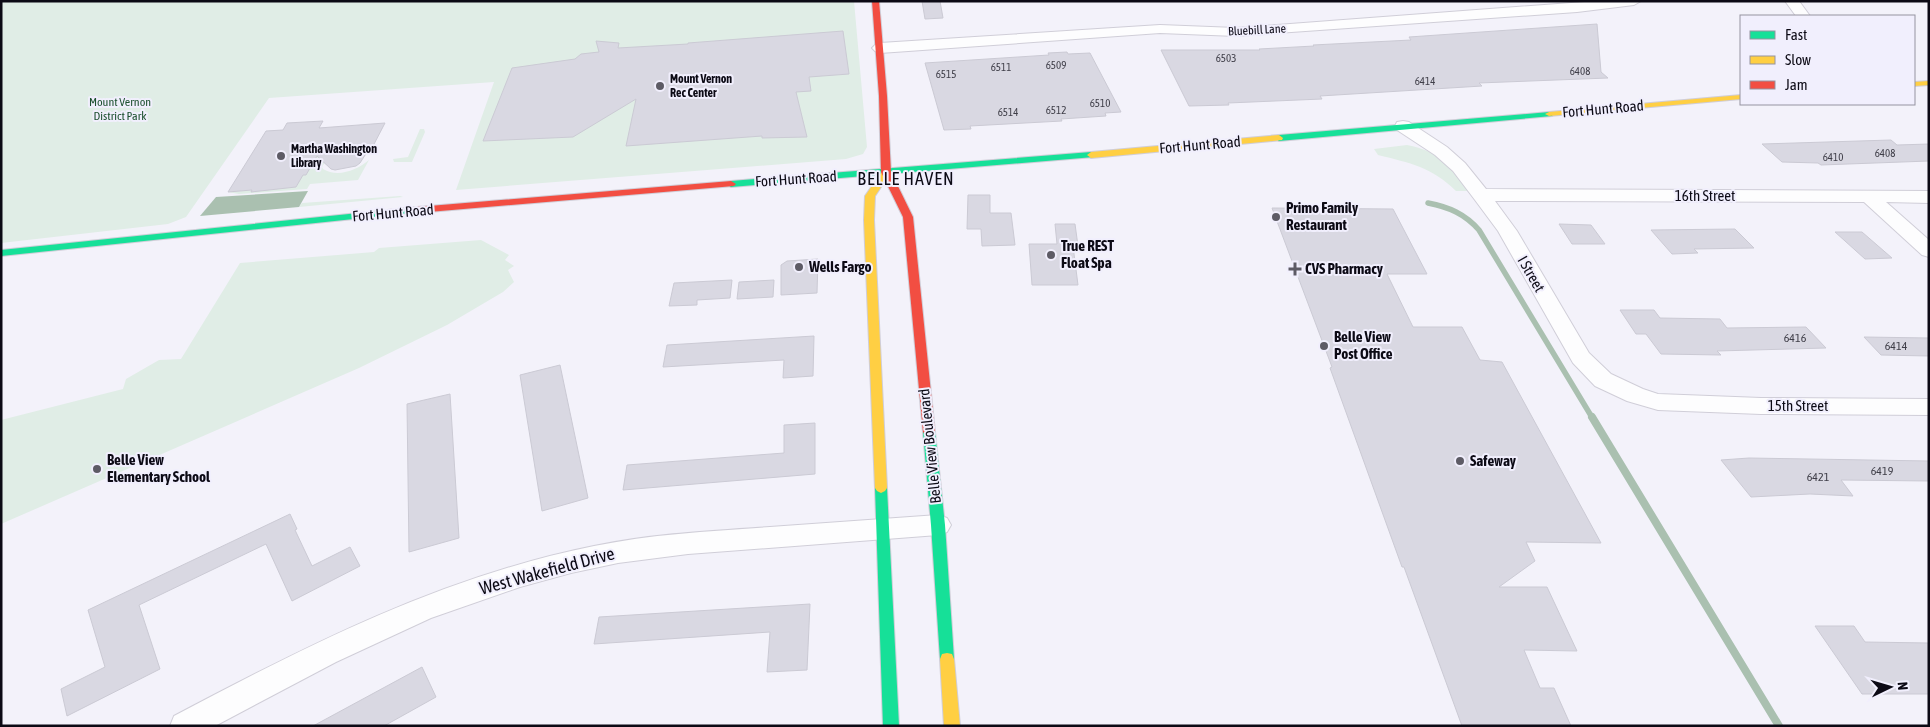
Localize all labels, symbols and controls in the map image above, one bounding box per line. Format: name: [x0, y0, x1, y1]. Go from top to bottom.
legend: [1740, 15, 1915, 105]
street label: Bluebill Lane: [1228, 21, 1286, 39]
text: Fast: [1785, 26, 1807, 43]
text: Slow: [1785, 51, 1811, 68]
house number: 6503: [1216, 52, 1236, 64]
house number: 6509: [1046, 59, 1066, 71]
house number: 6511: [991, 61, 1011, 73]
house number: 6408: [1570, 65, 1590, 77]
house number: 6515: [936, 68, 956, 80]
place label: Mount Vernon Rec Center: [670, 72, 732, 100]
house number: 6414: [1415, 75, 1435, 87]
text: Jam: [1785, 76, 1808, 93]
marker: Mount Vernon Rec Center: [654, 80, 666, 92]
park label: Mount Vernon District Park: [89, 95, 151, 123]
street label: Fort Hunt Road: [1562, 96, 1644, 121]
house number: 6510: [1090, 97, 1110, 109]
house number: 6512: [1046, 104, 1066, 116]
house number: 6514: [998, 106, 1018, 118]
street label: Fort Hunt Road: [1159, 132, 1241, 157]
place label: Martha Washington Library: [291, 142, 377, 170]
house number: 6408: [1875, 147, 1895, 159]
marker: Martha Washington Library: [275, 150, 287, 162]
house number: 6410: [1823, 151, 1843, 163]
street label: Fort Hunt Road: [755, 167, 837, 190]
district label: BELLE HAVEN: [857, 168, 955, 189]
street label: 16th Street: [1675, 187, 1735, 204]
place label: Primo Family Restaurant: [1286, 199, 1359, 233]
street label: Fort Hunt Road: [352, 200, 434, 225]
marker: Primo Family Restaurant: [1270, 211, 1282, 223]
place label: True REST Float Spa: [1061, 237, 1114, 271]
marker: True REST Float Spa: [1045, 249, 1057, 261]
street label: I Street: [1514, 253, 1548, 295]
place label: Wells Fargo: [808, 258, 871, 275]
place label: CVS Pharmacy: [1305, 260, 1384, 277]
marker: Wells Fargo: [793, 261, 805, 273]
marker: CVS Pharmacy: [1289, 263, 1301, 275]
place label: Belle View Post Office: [1334, 328, 1393, 362]
house number: 6416: [1784, 331, 1807, 345]
house number: 6414: [1885, 339, 1908, 353]
marker: Belle View Post Office: [1318, 340, 1330, 352]
street label: Belle View Boulevard: [915, 388, 944, 504]
street label: 15th Street: [1768, 397, 1828, 414]
place label: Belle View Elementary School: [107, 451, 211, 485]
place label: Safeway: [1470, 452, 1517, 469]
marker: Safeway: [1454, 455, 1466, 467]
marker: Belle View Elementary School: [91, 463, 103, 475]
house number: 6419: [1871, 464, 1894, 478]
house number: 6421: [1807, 470, 1830, 484]
street label: West Wakefield Drive: [477, 542, 617, 599]
north arrow: [1865, 662, 1915, 712]
text: N: [1895, 681, 1911, 691]

